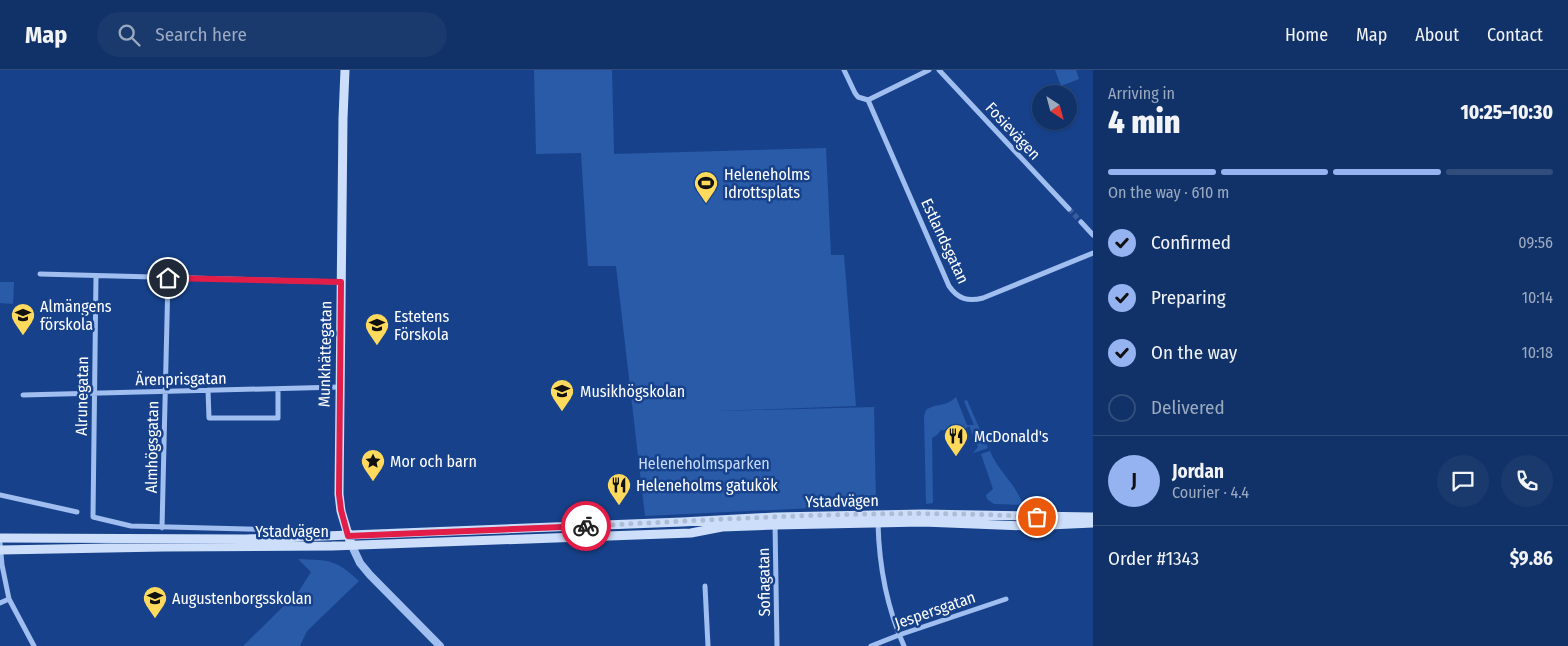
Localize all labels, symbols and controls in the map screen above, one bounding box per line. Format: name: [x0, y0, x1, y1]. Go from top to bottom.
search box: [97, 12, 447, 57]
text: Map: [25, 21, 67, 49]
icon: search: [115, 21, 143, 49]
text: Search here: [155, 23, 247, 46]
text: Home: [1285, 24, 1328, 46]
text: Map: [1356, 24, 1387, 46]
text: About: [1415, 24, 1459, 46]
text: Contact: [1487, 24, 1543, 46]
text: Arriving in: [1108, 84, 1175, 103]
north arrow: [1032, 85, 1078, 130]
map controls: [1032, 85, 1077, 130]
street label: Fosievägen: [982, 98, 1044, 164]
text: 10:25–10:30: [1461, 101, 1553, 124]
text: 4 min: [1108, 103, 1181, 141]
place label: Heleneholms Idrottsplats: [724, 165, 810, 202]
sports icon: Heleneholms Idrottsplats: [693, 170, 719, 204]
text: On the way · 610 m: [1108, 183, 1229, 202]
street label: Estlandsgatan: [917, 195, 973, 287]
icon: check: [1108, 229, 1136, 257]
text: Confirmed: [1151, 231, 1231, 254]
text: 09:56: [1518, 233, 1553, 252]
pin: [147, 257, 189, 299]
icon: home: [154, 264, 182, 292]
icon: check: [1108, 284, 1136, 312]
text: Preparing: [1151, 286, 1226, 309]
text: 10:14: [1522, 288, 1553, 307]
place label: Almängens förskola: [40, 297, 112, 334]
street label: Munkhättegatan: [315, 301, 335, 407]
school or university icon: Almängens förskola: [10, 302, 36, 336]
place label: Estetens Förskola: [394, 307, 449, 344]
school or university icon: Estetens Förskola: [364, 312, 390, 346]
icon: check: [1108, 339, 1136, 367]
text: On the way: [1151, 341, 1237, 364]
text: 10:18: [1521, 343, 1553, 362]
street label: Alrunegatan: [72, 356, 92, 436]
street label: Ärenprisgatan: [135, 369, 227, 389]
school or university icon: Musikhögskolan: [549, 378, 575, 412]
place label: Musikhögskolan: [580, 382, 685, 401]
text: Delivered: [1151, 396, 1225, 419]
street label: Almhögsgatan: [142, 401, 162, 493]
restaurant icon: McDonald's: [943, 423, 969, 457]
place label: McDonald's: [974, 427, 1049, 446]
place icon: Mor och barn: [360, 448, 386, 482]
place label: Mor och barn: [390, 452, 477, 471]
park label: Heleneholmsparken: [638, 454, 770, 473]
button: chat: [1437, 455, 1489, 507]
button: phone: [1501, 455, 1553, 507]
text: Jordan: [1172, 460, 1224, 483]
text: J: [1131, 469, 1137, 492]
restaurant icon: Heleneholms gatukök: [606, 472, 632, 506]
place label: Heleneholms gatukök: [636, 476, 778, 495]
text: Courier · 4.4: [1172, 483, 1249, 502]
street label: Ystadvägen: [805, 491, 879, 511]
pin: [1016, 496, 1058, 538]
courier: [561, 501, 611, 551]
icon: bag: [1023, 503, 1051, 531]
icon: bike: [572, 512, 600, 540]
street label: Ystadvägen: [255, 522, 329, 541]
street label: Sofiagatan: [754, 547, 774, 617]
text: Order #1343: [1108, 547, 1199, 570]
text: $9.86: [1510, 547, 1553, 570]
school or university icon: Augustenborgsskolan: [142, 585, 168, 619]
street label: Jespersgatan: [892, 587, 978, 633]
place label: Augustenborgsskolan: [172, 589, 312, 608]

